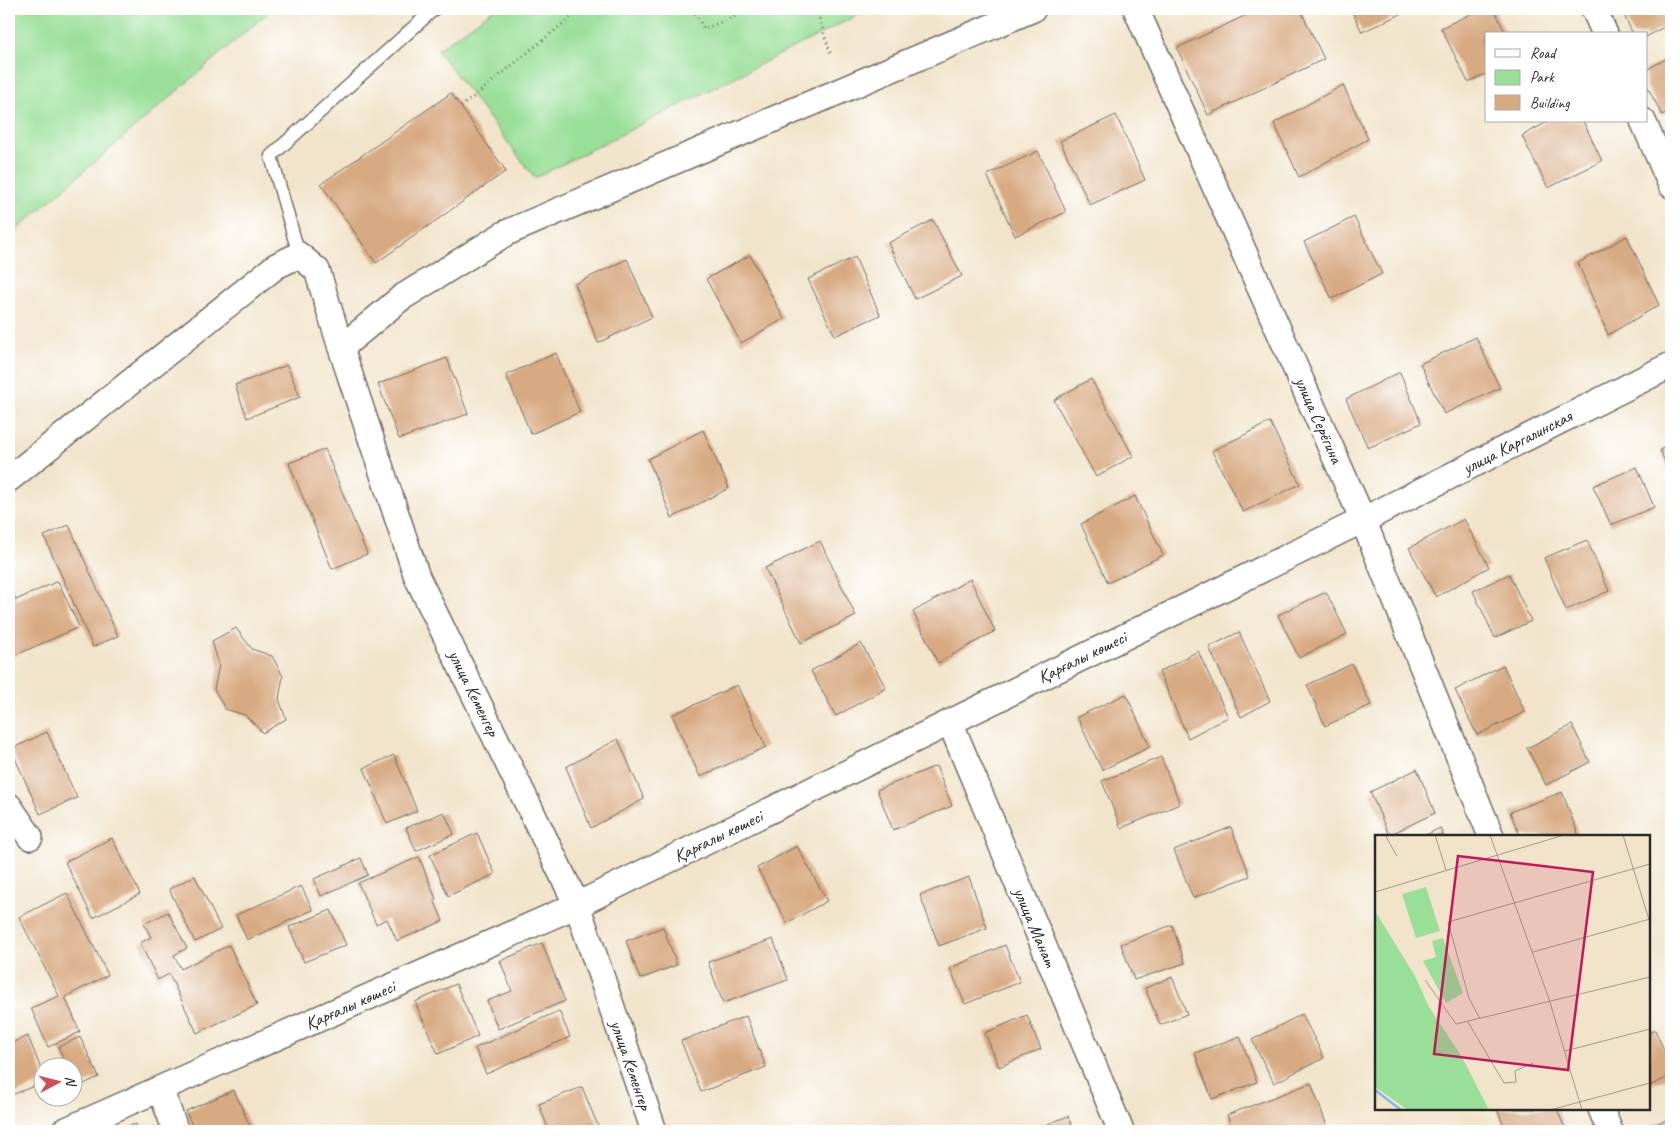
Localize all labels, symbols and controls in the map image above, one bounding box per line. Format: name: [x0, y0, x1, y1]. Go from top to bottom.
legend: [1485, 32, 1648, 122]
text: Road: [1530, 44, 1557, 63]
text: Park: [1530, 68, 1555, 87]
text: Building: [1530, 94, 1570, 113]
street label: улица Серёгина: [1290, 372, 1349, 468]
street label: улица Каргалинская: [1458, 404, 1577, 479]
street label: Қарғалы көшесі: [1034, 625, 1132, 688]
street label: улица Кеменгер: [443, 645, 505, 741]
street label: Қарғалы көшесі: [670, 804, 768, 867]
inset map: [1375, 835, 1650, 1110]
street label: улица Манат: [1008, 883, 1062, 971]
street label: Қарғалы көшесі: [302, 974, 401, 1035]
street label: улица Кеменгер: [605, 1016, 657, 1114]
north arrow: [32, 1058, 82, 1108]
text: N: [61, 1075, 80, 1088]

